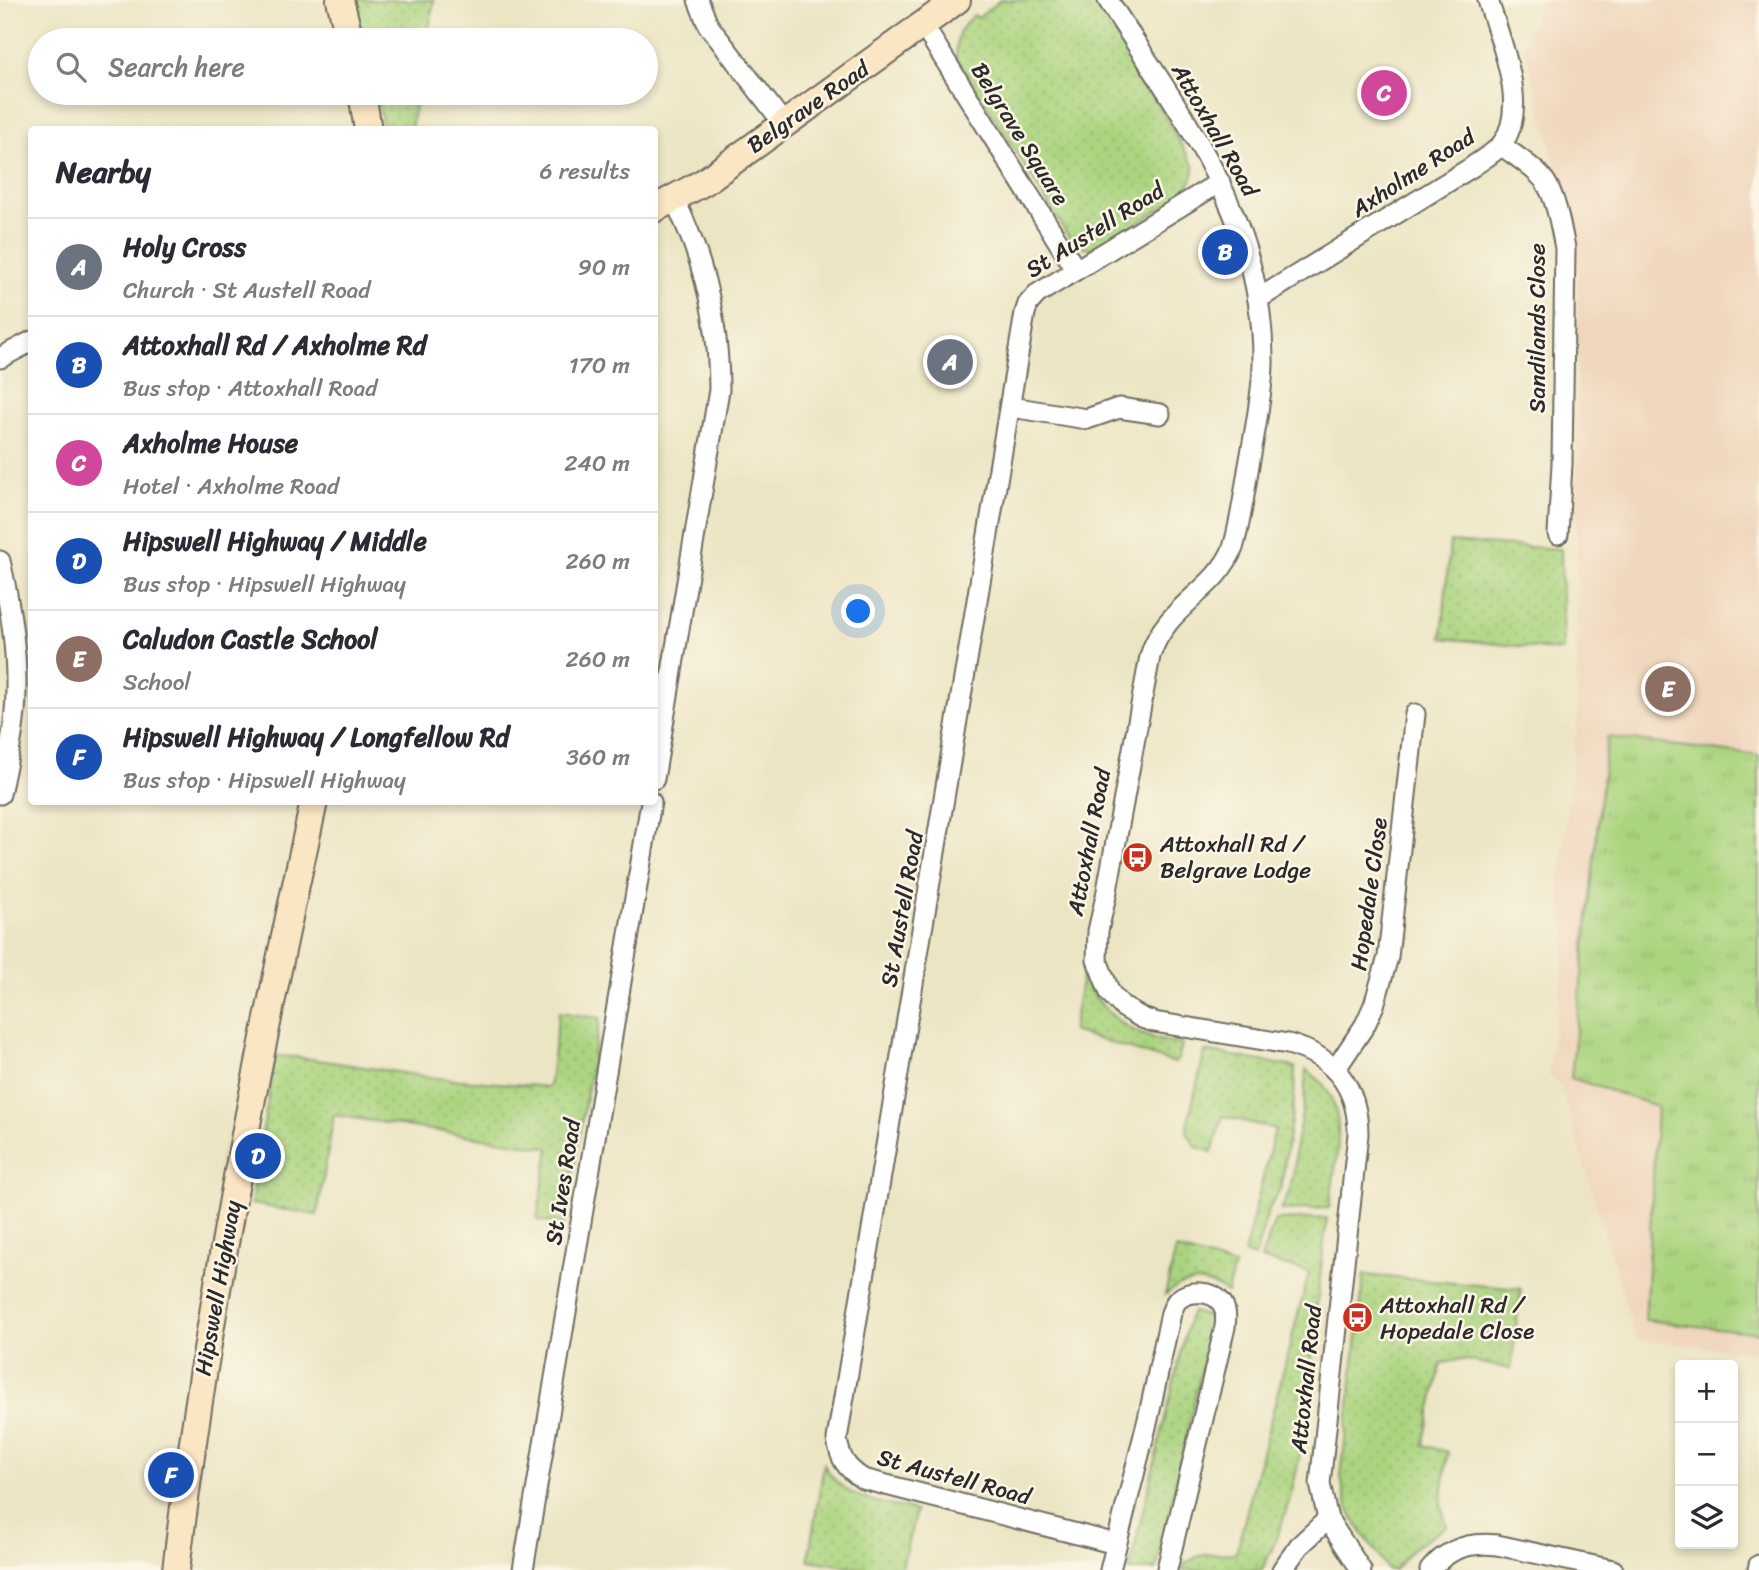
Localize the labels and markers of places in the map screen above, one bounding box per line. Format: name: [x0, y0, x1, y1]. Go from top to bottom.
pin: C: [1361, 67, 1407, 119]
pin: B: [1202, 226, 1248, 278]
pin: A: [927, 336, 973, 388]
pin: E: [1645, 663, 1691, 715]
place label: Attoxhall Rd / Belgrave Lodge: [1159, 824, 1311, 891]
bus stop icon: Attoxhall Rd / Belgrave Lodge: [1120, 840, 1154, 874]
pin: D: [235, 1130, 281, 1182]
place label: Attoxhall Rd / Hopedale Close: [1379, 1285, 1534, 1352]
bus stop icon: Attoxhall Rd / Hopedale Close: [1340, 1301, 1374, 1335]
pin: F: [148, 1449, 194, 1501]

